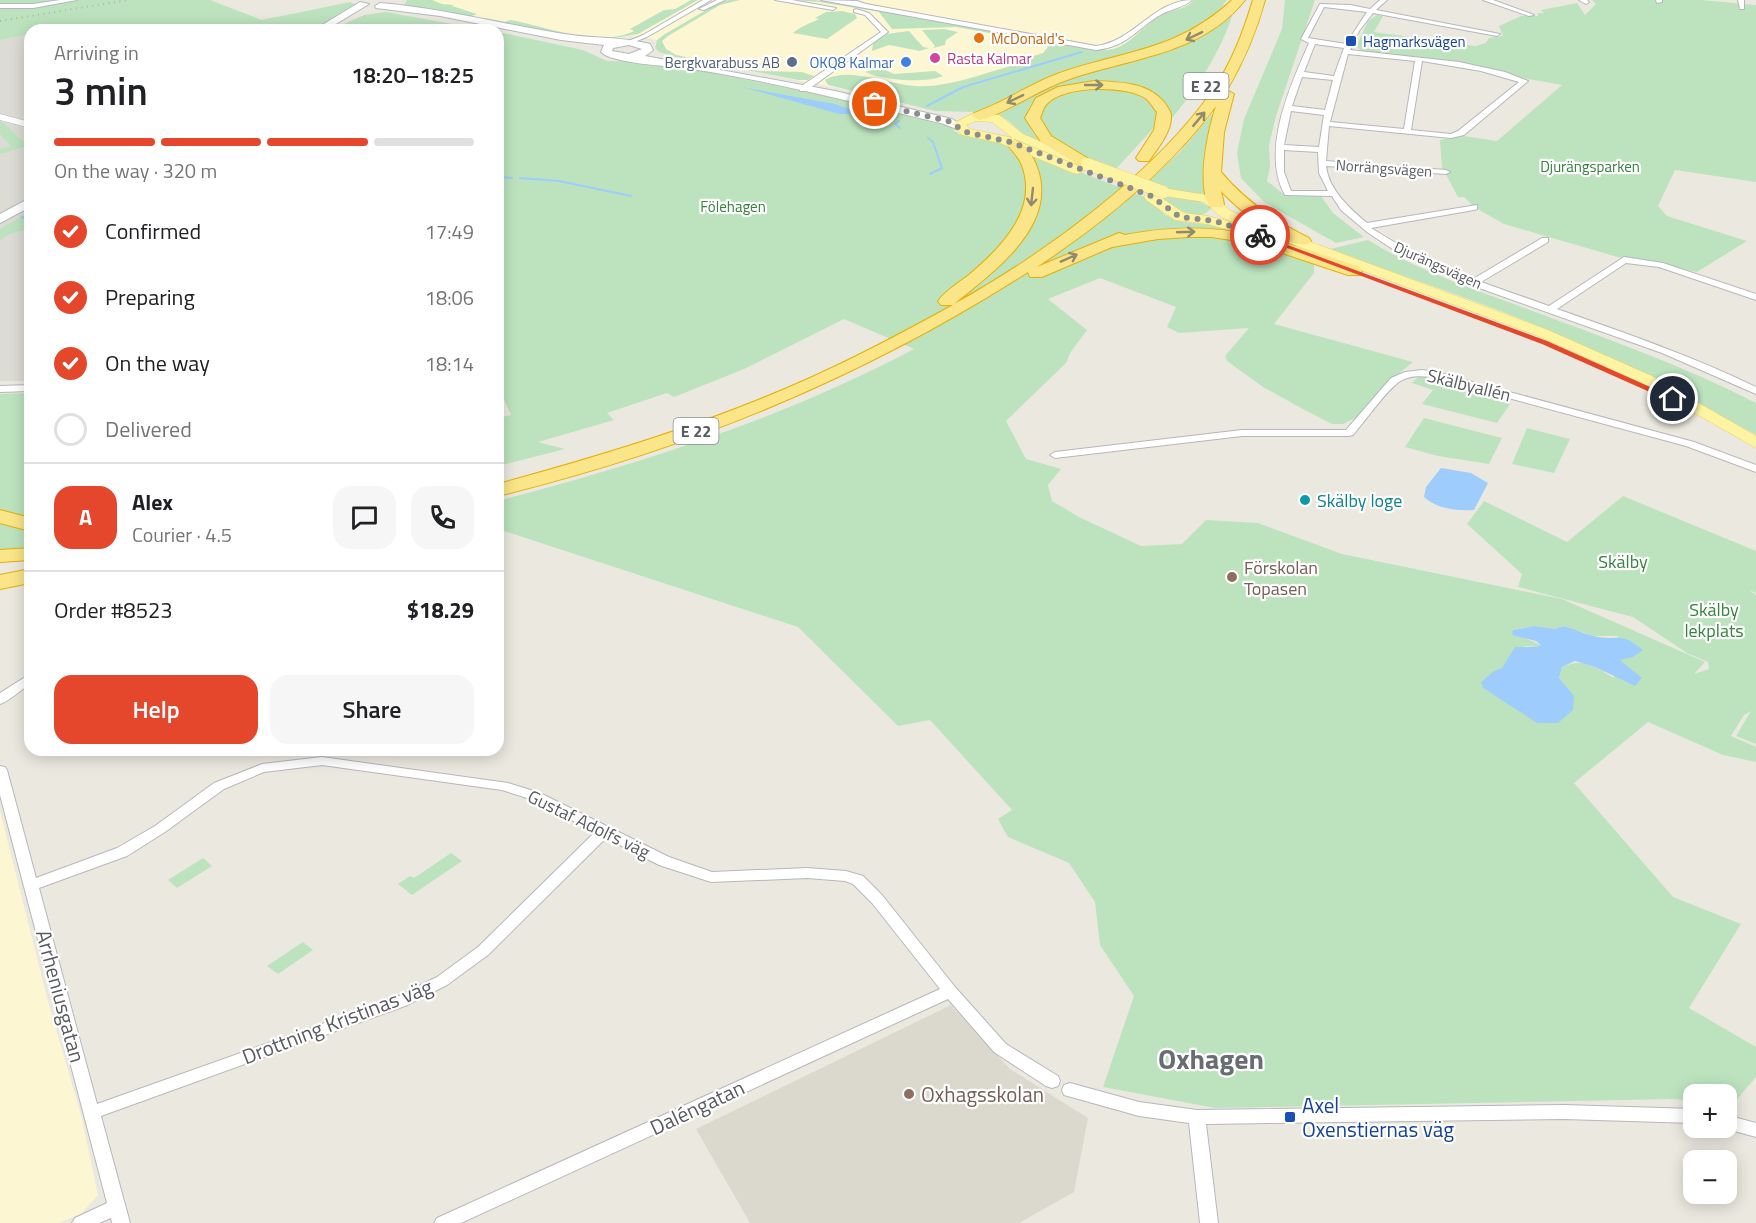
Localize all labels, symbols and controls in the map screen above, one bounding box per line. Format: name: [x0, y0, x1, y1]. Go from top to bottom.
place label: McDonald's: [991, 27, 1065, 50]
place label: Hagmarksvägen: [1363, 30, 1466, 53]
marker: McDonald's: [972, 31, 986, 45]
one-way arrow: [1185, 31, 1203, 42]
marker: Hagmarksvägen: [1344, 34, 1358, 48]
text: Arriving in: [54, 37, 139, 68]
place label: Rasta Kalmar: [947, 47, 1032, 70]
place label: Bergkvarabuss AB: [665, 51, 780, 74]
place label: OKQ8 Kalmar: [809, 51, 894, 74]
marker: Rasta Kalmar: [928, 51, 942, 65]
marker: Bergkvarabuss AB: [785, 55, 799, 69]
marker: OKQ8 Kalmar: [899, 55, 913, 69]
text: 18:20–18:25: [351, 58, 474, 92]
text: 3 min: [54, 61, 148, 120]
road number: E 22: [1184, 73, 1228, 99]
pin: [849, 78, 900, 129]
one-way arrow: [1083, 80, 1103, 91]
icon: bag: [858, 87, 891, 120]
one-way arrow: [1007, 93, 1025, 105]
one-way arrow: [1192, 112, 1206, 127]
street label: Norrängsvägen: [1335, 153, 1433, 183]
text: On the way · 320 m: [54, 155, 217, 186]
park label: Djurängsparken: [1540, 155, 1640, 178]
one-way arrow: [1027, 186, 1038, 206]
park label: Fölehagen: [700, 195, 766, 218]
courier: [1230, 205, 1290, 265]
text: Confirmed: [105, 214, 201, 248]
icon: check: [54, 215, 87, 248]
text: 17:49: [425, 216, 474, 247]
icon: bike: [1244, 219, 1277, 252]
one-way arrow: [1175, 226, 1195, 238]
street label: Djurängsvägen: [1390, 235, 1486, 295]
one-way arrow: [1060, 252, 1078, 263]
text: Preparing: [105, 280, 195, 314]
icon: check: [54, 281, 87, 314]
text: 18:06: [425, 282, 474, 313]
text: On the way: [105, 346, 210, 380]
icon: check: [54, 347, 87, 380]
text: 18:14: [425, 348, 474, 379]
street label: Skälbyallén: [1424, 362, 1514, 408]
pin: [1647, 373, 1698, 424]
icon: home: [1656, 382, 1689, 415]
text: Delivered: [105, 412, 192, 446]
road number: E 22: [674, 418, 718, 444]
text: Alex: [132, 485, 173, 519]
button: chat: [333, 486, 396, 549]
button: phone: [411, 486, 474, 549]
place label: Skälby loge: [1317, 487, 1402, 514]
marker: Skälby loge: [1298, 493, 1312, 507]
text: A: [79, 500, 92, 534]
text: Courier · 4.5: [132, 519, 232, 550]
park label: Skälby: [1598, 548, 1648, 575]
place label: Förskolan Topasen: [1244, 554, 1318, 602]
marker: Förskolan Topasen: [1225, 570, 1239, 584]
text: Order #8523: [54, 593, 173, 627]
text: $18.29: [407, 593, 474, 627]
park label: Skälby lekplats: [1684, 596, 1744, 644]
button: Help: [54, 675, 258, 744]
button: Share: [270, 675, 474, 744]
street label: Gustaf Adolfs väg: [523, 783, 655, 865]
street label: Arrheniusgatan: [28, 926, 94, 1066]
street label: Drottning Kristinas väg: [237, 970, 437, 1072]
district label: Oxhagen: [1158, 1037, 1264, 1080]
street label: Daléngatan: [644, 1071, 750, 1143]
place label: Oxhagsskolan: [921, 1078, 1044, 1110]
map controls: [1683, 1084, 1737, 1204]
button: +: [1683, 1084, 1737, 1138]
marker: Oxhagsskolan: [902, 1087, 916, 1101]
place label: Axel Oxenstiernas väg: [1302, 1089, 1454, 1145]
marker: Axel Oxenstiernas väg: [1283, 1110, 1297, 1124]
button: −: [1683, 1150, 1737, 1204]

